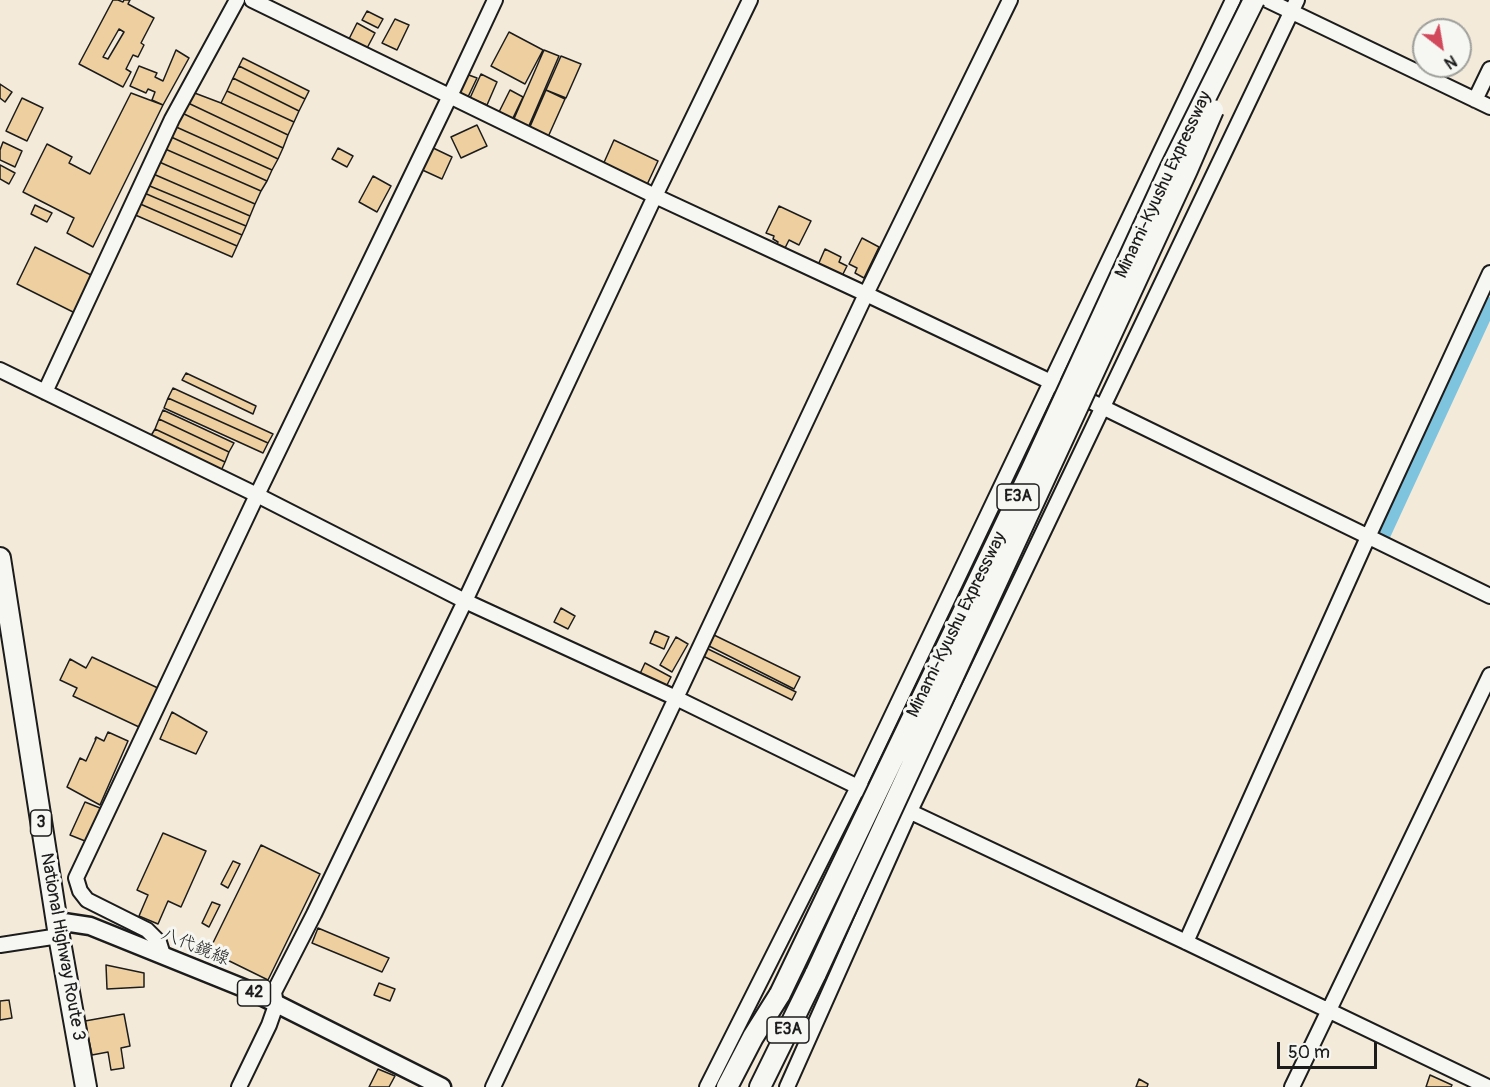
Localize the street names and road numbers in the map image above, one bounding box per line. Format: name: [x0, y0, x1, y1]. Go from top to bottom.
street label: Minami-Kyushu Expressway: [1111, 88, 1217, 282]
road number: E3A: [997, 484, 1039, 510]
street label: Minami-Kyushu Expressway: [903, 529, 1011, 721]
road number: 3: [30, 810, 51, 836]
street label: National Highway Route 3: [35, 851, 89, 1043]
street label: 八代鏡線: [158, 924, 232, 970]
road number: 42: [238, 980, 270, 1006]
road number: E3A: [767, 1017, 809, 1043]

